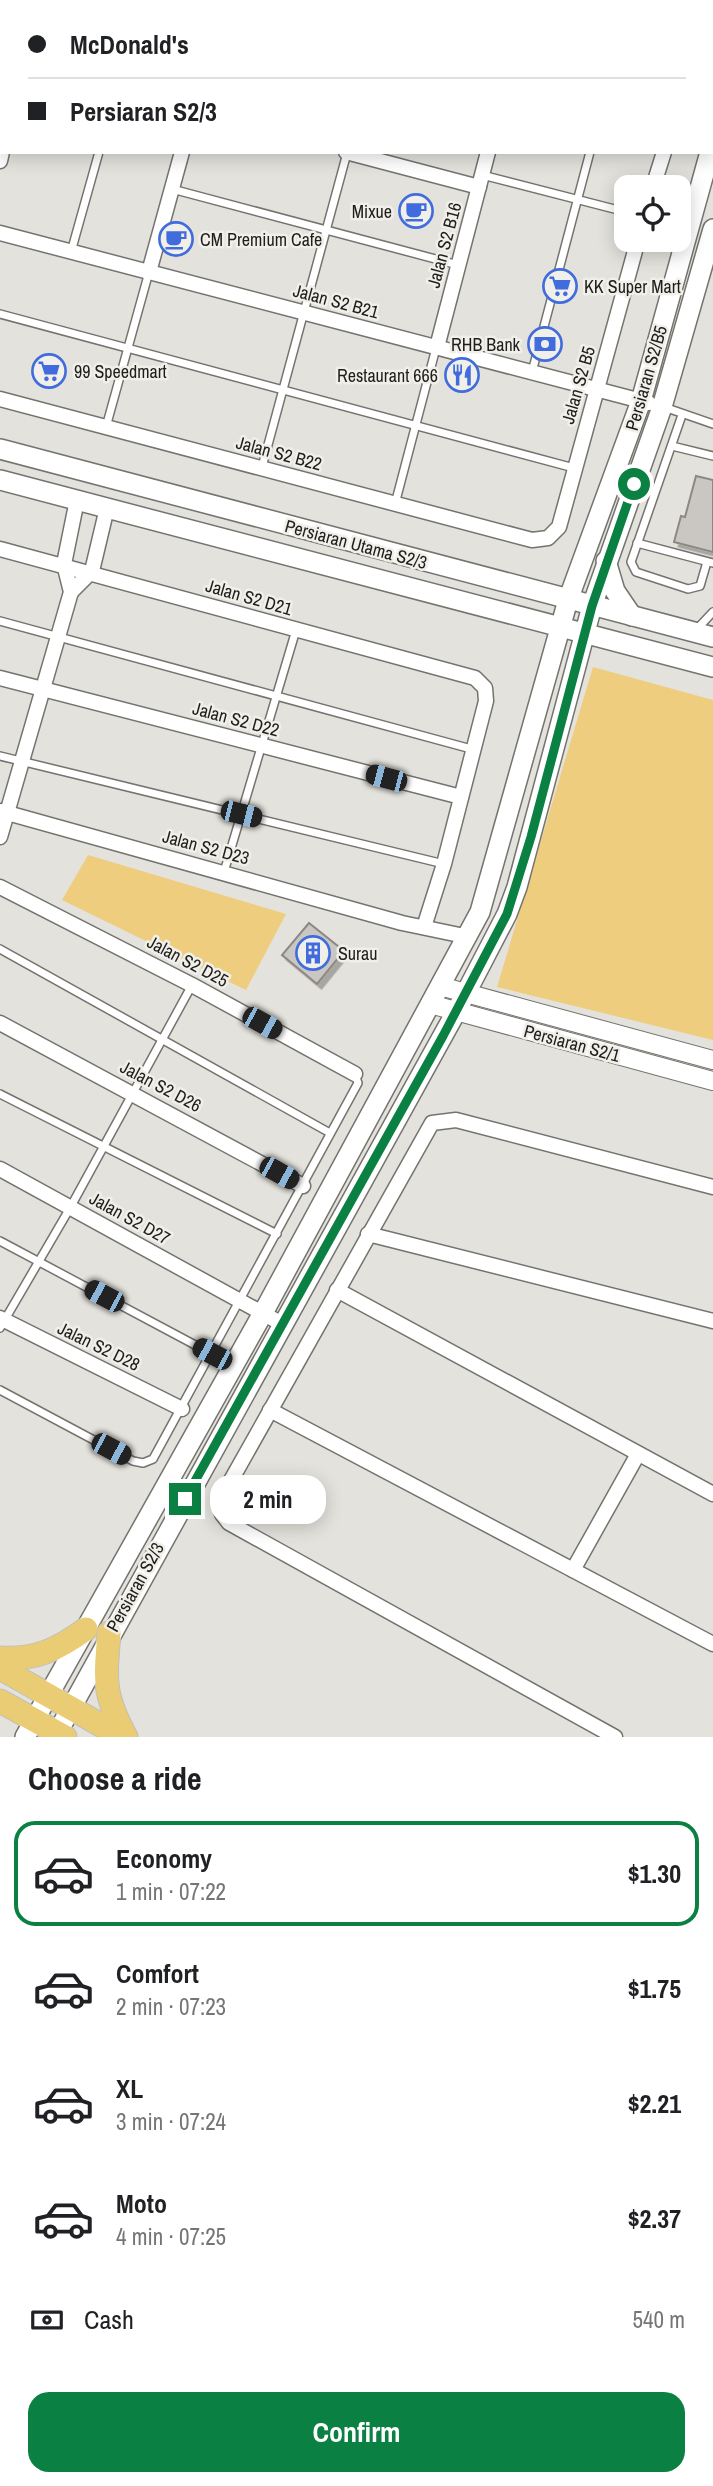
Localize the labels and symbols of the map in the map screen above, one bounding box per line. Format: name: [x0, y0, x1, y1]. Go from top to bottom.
cafe icon: Mixue: [397, 192, 435, 230]
place label: Mixue: [352, 199, 392, 224]
street label: Jalan S2 B16: [421, 199, 467, 291]
cafe icon: CM Premium Cafe: [157, 220, 195, 258]
place label: CM Premium Cafe: [200, 227, 322, 252]
supermarket icon: KK Super Mart: [541, 267, 579, 305]
place label: KK Super Mart: [584, 274, 681, 299]
street label: Jalan S2 B21: [290, 278, 382, 325]
street label: Persiaran S2/B5: [619, 322, 673, 434]
bank icon: RHB Bank: [526, 325, 564, 363]
place label: RHB Bank: [451, 332, 521, 357]
street label: Jalan S2 B5: [555, 343, 601, 427]
supermarket icon: 99 Speedmart: [30, 352, 68, 390]
restaurant icon: Restaurant 666: [443, 356, 481, 394]
place label: 99 Speedmart: [74, 359, 167, 384]
place label: Restaurant 666: [337, 363, 438, 388]
street label: Jalan S2 B22: [233, 430, 325, 476]
route start: [618, 468, 650, 500]
street label: Persiaran Utama S2/3: [282, 513, 430, 575]
street label: Jalan S2 D21: [203, 573, 296, 621]
street label: Jalan S2 D22: [190, 695, 282, 743]
car: [363, 762, 410, 794]
car: [219, 799, 264, 829]
street label: Jalan S2 D23: [160, 823, 252, 871]
street label: Jalan S2 D25: [143, 929, 233, 993]
building icon: Surau: [294, 934, 332, 972]
place label: Surau: [338, 941, 377, 966]
car: [239, 1004, 286, 1042]
street label: Persiaran S2/1: [521, 1018, 624, 1068]
street label: Jalan S2 D26: [116, 1054, 206, 1118]
car: [256, 1154, 303, 1192]
street label: Jalan S2 D27: [85, 1186, 175, 1250]
car: [81, 1277, 128, 1315]
street label: Jalan S2 D28: [54, 1315, 144, 1377]
car: [189, 1335, 236, 1373]
car: [88, 1430, 135, 1468]
callout: 2 min: [210, 1474, 325, 1524]
route end: [169, 1483, 201, 1515]
street label: Persiaran S2/3: [100, 1538, 170, 1636]

